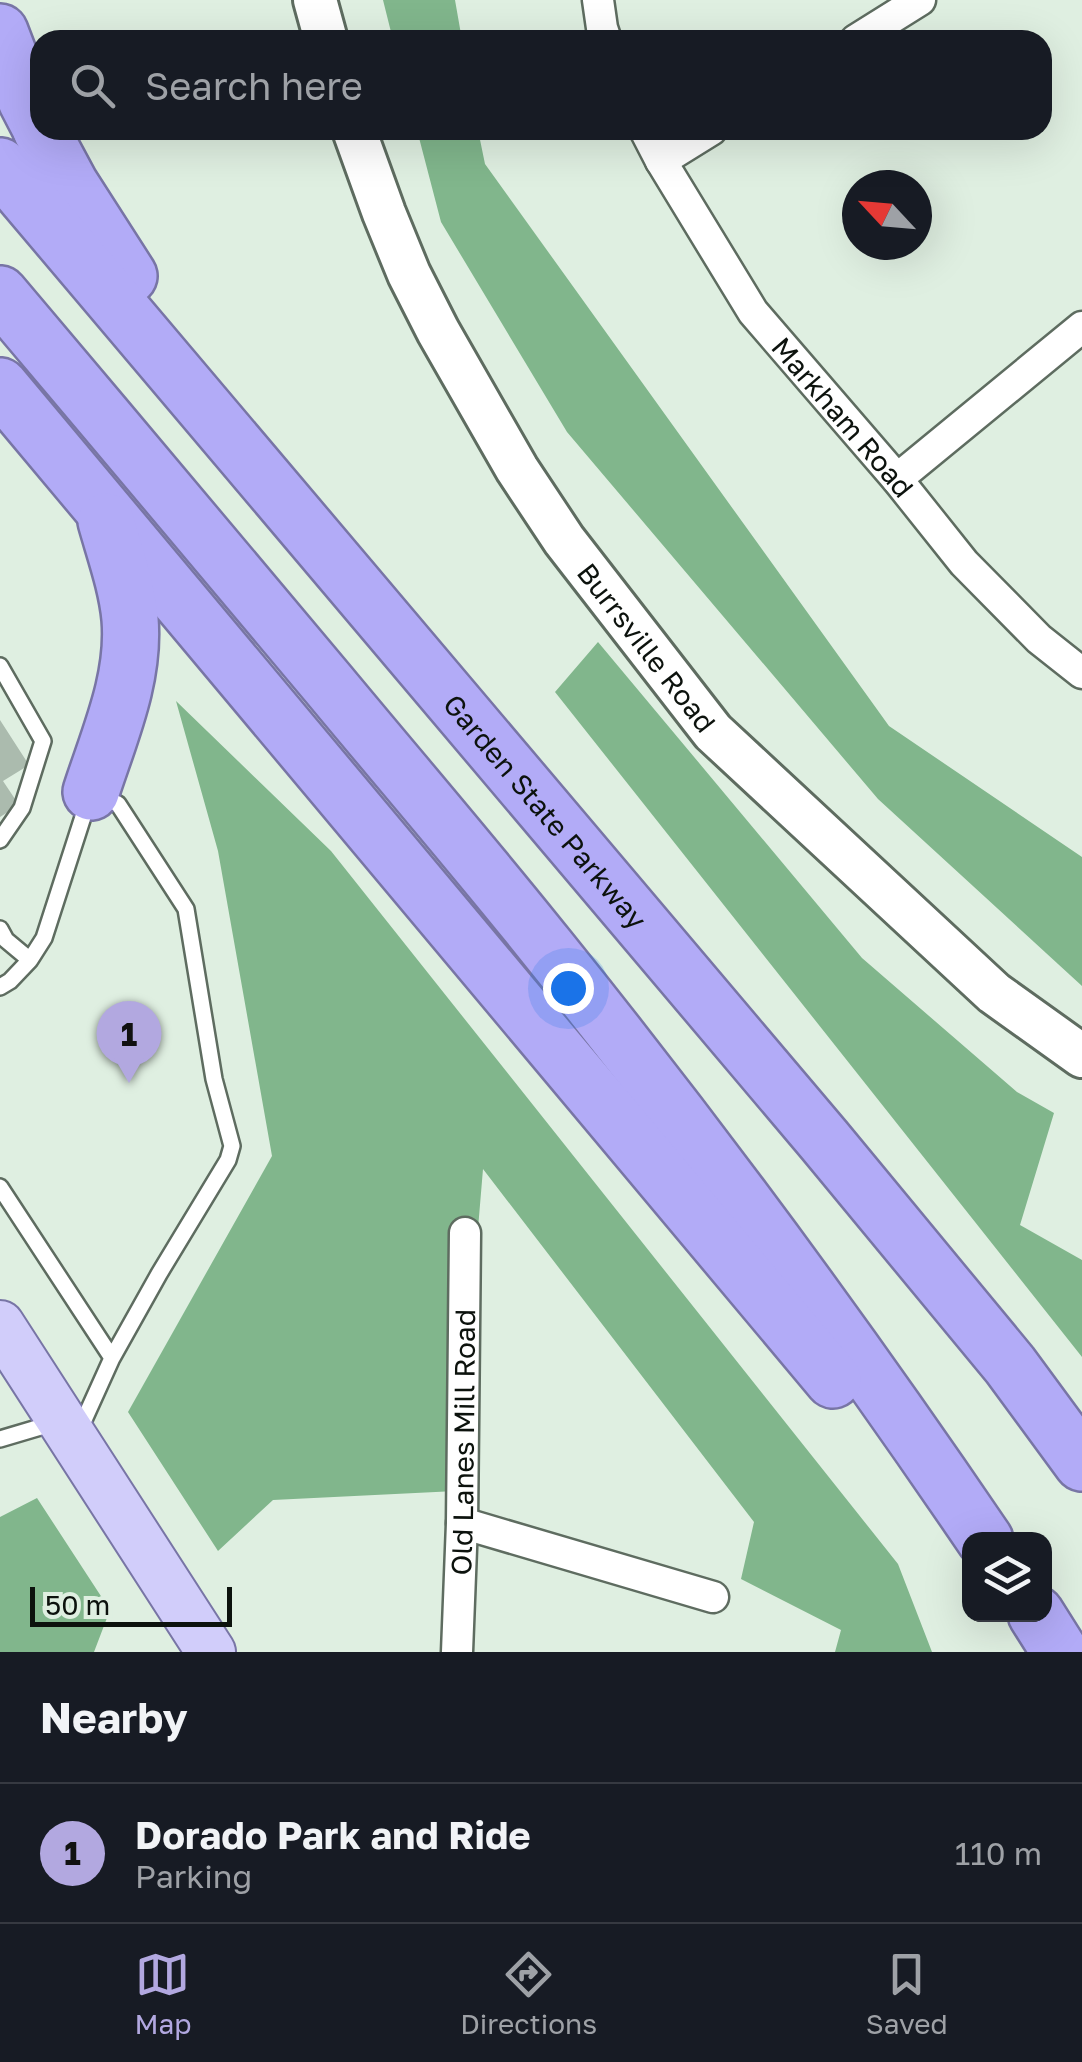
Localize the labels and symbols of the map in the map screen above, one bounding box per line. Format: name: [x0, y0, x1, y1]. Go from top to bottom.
north arrow: [842, 170, 932, 260]
street label: Markham Road: [765, 330, 921, 503]
street label: Burrsville Road: [571, 556, 723, 738]
street label: Garden State Parkway: [437, 687, 654, 935]
your location: [543, 963, 594, 1014]
pin: 1: [96, 1000, 162, 1083]
street label: Old Lanes Mill Road: [443, 1309, 481, 1576]
scale bar: [30, 1582, 232, 1626]

